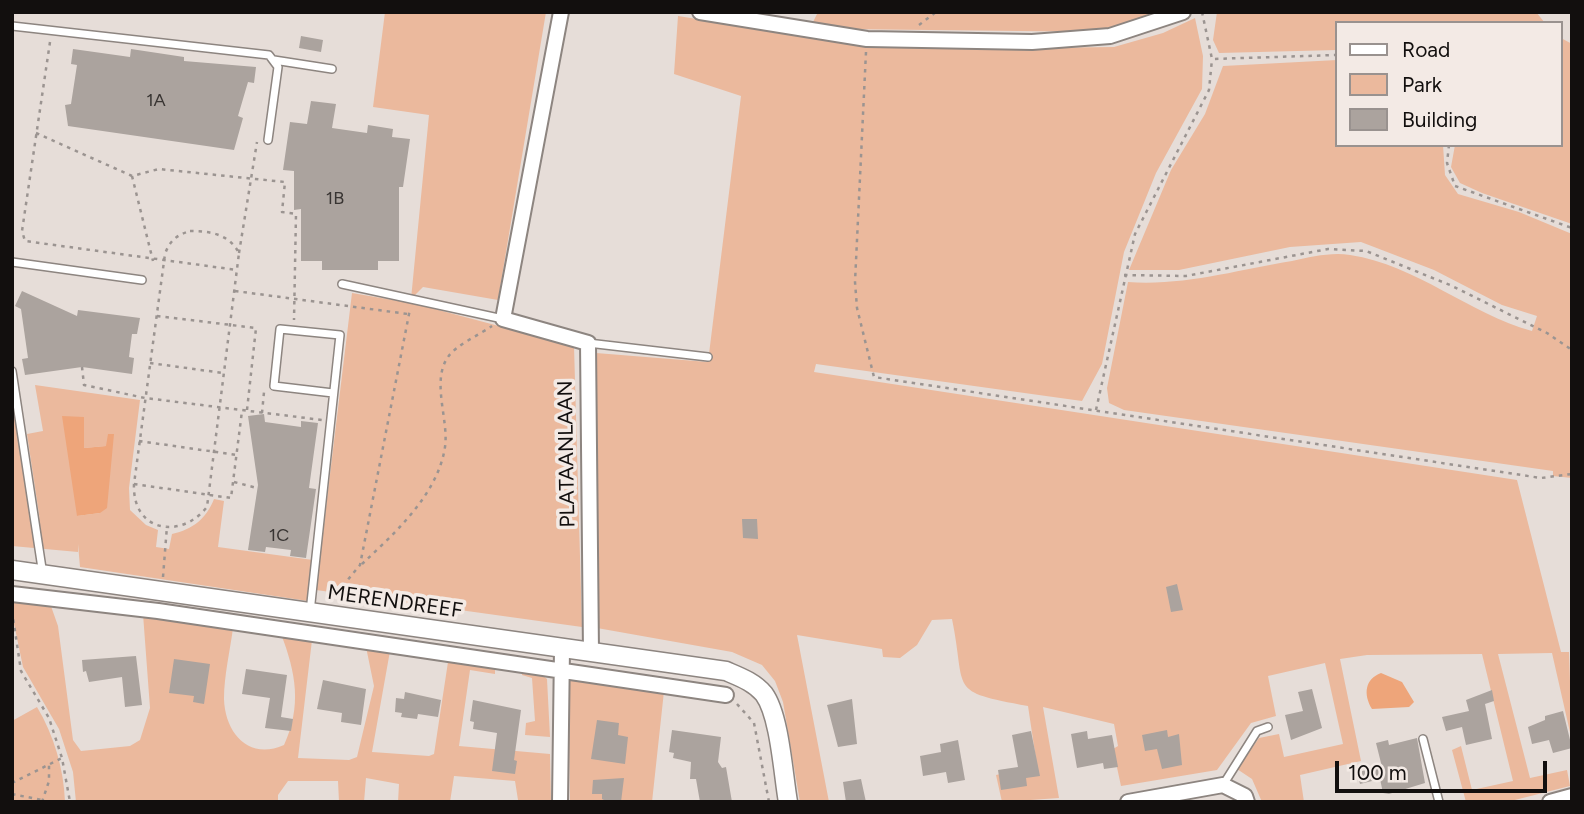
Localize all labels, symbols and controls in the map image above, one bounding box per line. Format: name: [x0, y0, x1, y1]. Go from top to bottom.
legend: [1336, 21, 1563, 147]
text: Road: [1402, 37, 1450, 62]
text: Park: [1402, 72, 1442, 97]
house number: 1A: [146, 90, 166, 112]
text: Building: [1402, 107, 1477, 132]
house number: 1B: [326, 188, 344, 210]
street label: PLATAANLAAN: [553, 380, 581, 528]
house number: 1C: [269, 525, 289, 547]
street label: MERENDREEF: [326, 580, 464, 624]
scale bar: [1339, 748, 1551, 792]
text: 100 m: [1348, 760, 1407, 785]

